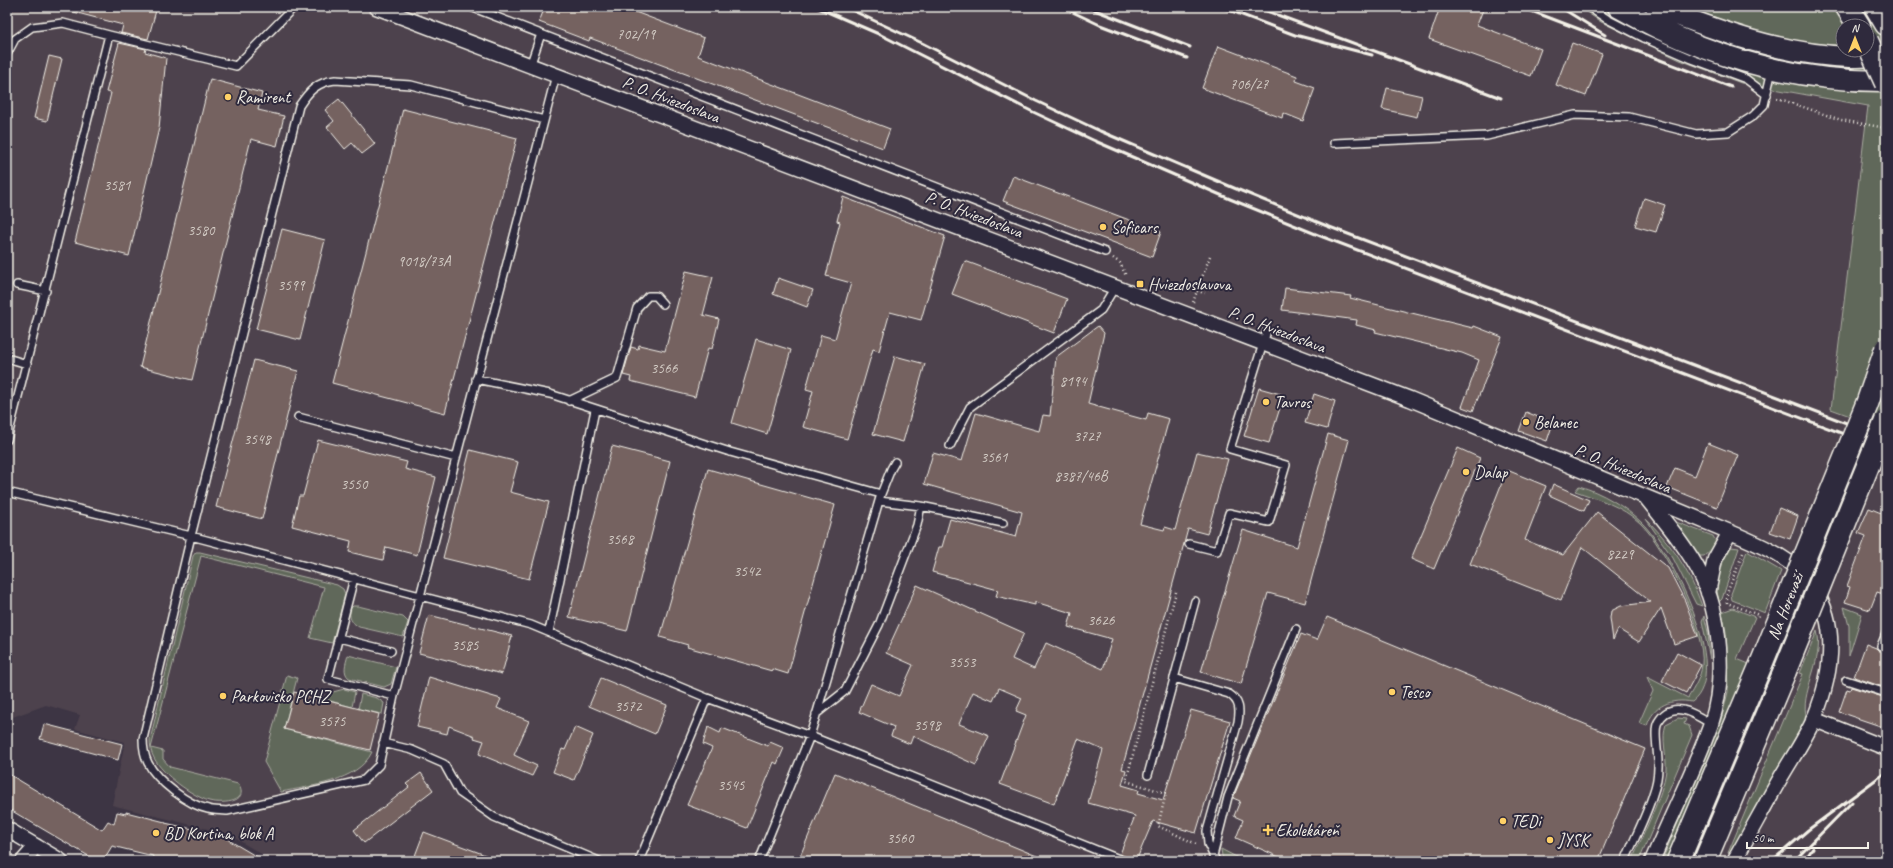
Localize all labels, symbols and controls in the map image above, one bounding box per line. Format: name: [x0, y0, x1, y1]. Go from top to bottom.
north arrow: [1835, 18, 1875, 58]
text: N: [1852, 21, 1861, 35]
house number: 702/19: [617, 25, 657, 44]
street label: P. O. Hviezdoslava: [619, 71, 723, 128]
house number: 706/27: [1230, 75, 1270, 94]
place label: Ramirent: [236, 87, 292, 108]
marker: Ramirent: [223, 92, 233, 102]
house number: 3581: [103, 176, 132, 195]
street label: P. O. Hviezdoslava: [922, 186, 1026, 243]
place label: Soficars: [1111, 217, 1160, 238]
house number: 3580: [187, 221, 216, 240]
marker: Soficars: [1098, 222, 1108, 232]
house number: 9018/73A: [398, 252, 452, 271]
place label: Hviezdoslavova: [1148, 274, 1233, 295]
house number: 3599: [277, 276, 306, 295]
marker: Hviezdoslavova: [1135, 279, 1145, 289]
street label: P. O. Hviezdoslava: [1225, 301, 1329, 358]
house number: 3566: [650, 359, 679, 378]
house number: 8194: [1059, 372, 1088, 391]
place label: Tavros: [1274, 392, 1313, 413]
marker: Tavros: [1261, 397, 1271, 407]
place label: Belanec: [1534, 412, 1578, 433]
marker: Belanec: [1521, 417, 1531, 427]
house number: 3727: [1073, 427, 1102, 446]
house number: 3548: [243, 430, 272, 449]
street label: P. O. Hviezdoslava: [1572, 439, 1675, 499]
house number: 3561: [980, 448, 1009, 467]
place label: Dalap: [1474, 462, 1509, 483]
house number: 8387/46B: [1054, 467, 1109, 486]
marker: Dalap: [1461, 467, 1471, 477]
house number: 3550: [340, 475, 369, 494]
house number: 3568: [606, 530, 635, 549]
house number: 8229: [1606, 545, 1635, 564]
house number: 3542: [733, 562, 762, 581]
street label: Na Horevaží: [1763, 566, 1810, 643]
house number: 3626: [1087, 611, 1116, 630]
house number: 3585: [451, 636, 480, 655]
house number: 3553: [948, 653, 977, 672]
place label: Tesco: [1400, 682, 1432, 703]
place label: Parkovisko PCHZ: [231, 686, 333, 707]
marker: Tesco: [1387, 687, 1397, 697]
marker: Parkovisko PCHZ: [218, 691, 228, 701]
house number: 3572: [614, 697, 643, 716]
house number: 3575: [318, 712, 347, 731]
house number: 3598: [913, 716, 942, 735]
house number: 3545: [717, 776, 746, 795]
place label: TEDi: [1511, 811, 1542, 832]
marker: TEDi: [1498, 816, 1508, 826]
place label: Ekolekáreň: [1276, 820, 1340, 841]
place label: BD Kortina, blok A: [164, 823, 275, 844]
scale bar: [1747, 824, 1868, 850]
marker: Ekolekáreň: [1263, 825, 1273, 835]
marker: BD Kortina, blok A: [151, 828, 161, 838]
house number: 3560: [886, 829, 915, 848]
place label: JYSK: [1557, 830, 1592, 851]
text: 50 m: [1753, 830, 1775, 846]
marker: JYSK: [1545, 835, 1555, 845]

